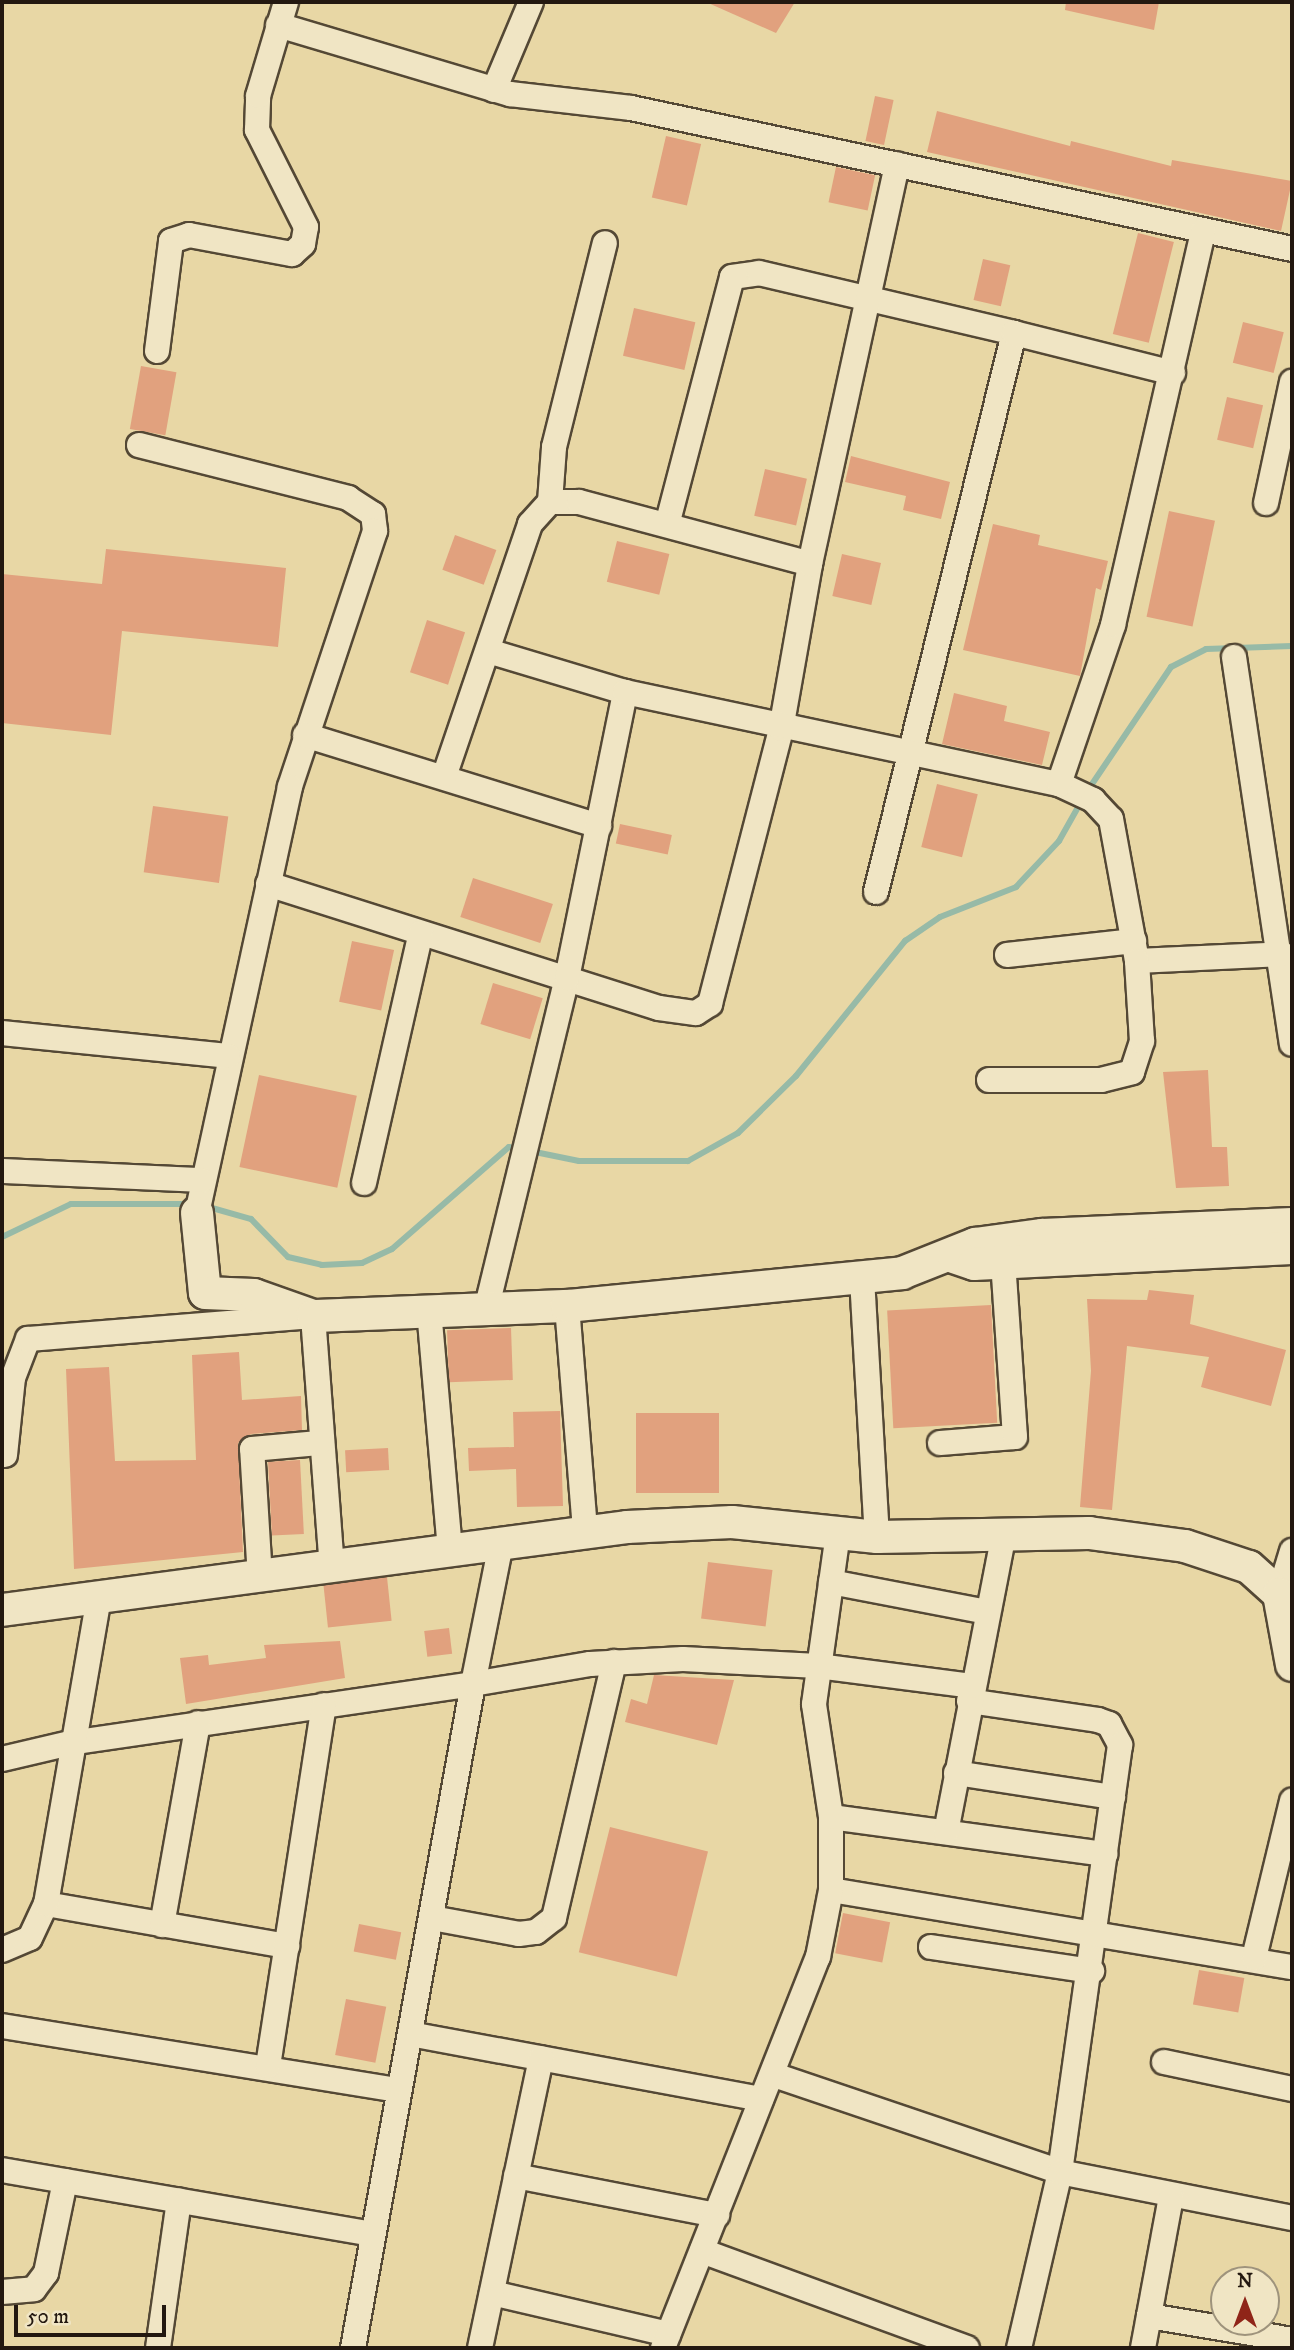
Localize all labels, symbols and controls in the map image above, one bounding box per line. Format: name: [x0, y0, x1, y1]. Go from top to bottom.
north arrow: [1210, 2266, 1280, 2336]
text: N: [1237, 2270, 1253, 2293]
scale bar: [18, 2290, 170, 2334]
text: 50 m: [27, 2304, 69, 2330]

